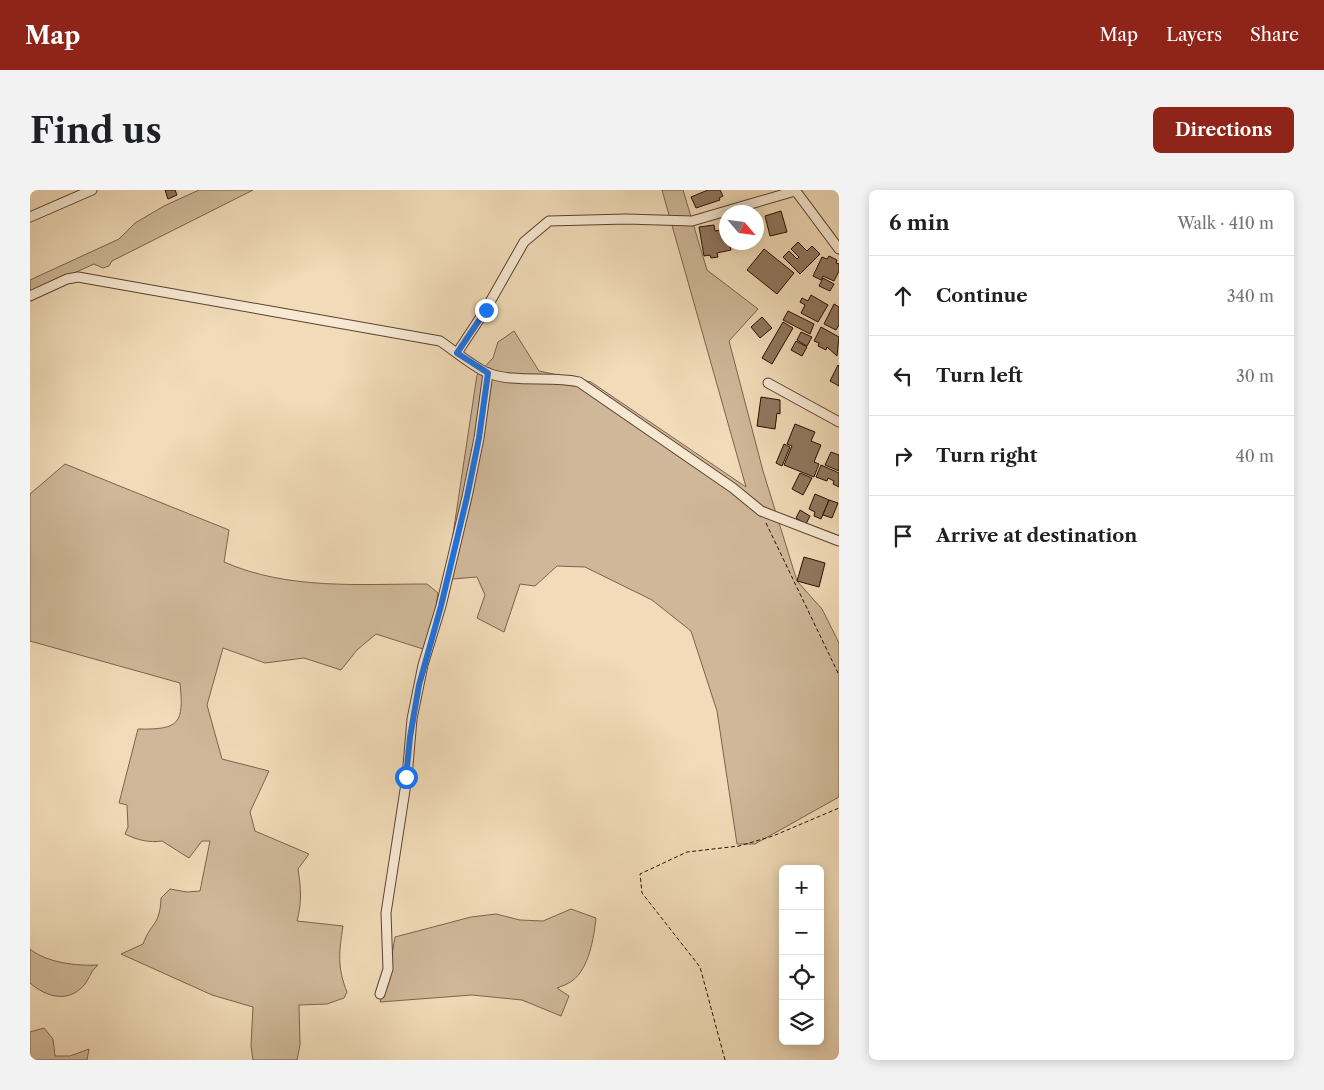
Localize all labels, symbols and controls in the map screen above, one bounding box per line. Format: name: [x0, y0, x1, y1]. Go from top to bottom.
text: Map: [25, 21, 80, 50]
text: Map: [1100, 24, 1138, 46]
text: Layers: [1166, 24, 1222, 46]
text: Share: [1250, 24, 1299, 46]
button: Directions: [1153, 107, 1294, 153]
text: Find us: [30, 109, 162, 152]
north arrow: [719, 205, 764, 250]
text: 6 min: [889, 210, 950, 235]
text: Walk · 410 m: [1177, 213, 1274, 233]
icon: ahead: [889, 282, 917, 310]
text: Continue: [936, 284, 1028, 307]
text: 340 m: [1227, 286, 1274, 306]
route end: [475, 299, 498, 322]
icon: left: [889, 362, 917, 390]
text: Turn left: [936, 364, 1023, 387]
text: 30 m: [1236, 366, 1274, 386]
icon: right: [889, 442, 917, 470]
text: Turn right: [936, 444, 1037, 467]
text: 40 m: [1235, 446, 1274, 466]
icon: arrive: [889, 522, 917, 550]
text: Arrive at destination: [936, 524, 1137, 547]
route start: [395, 766, 418, 789]
map controls: [779, 865, 824, 1045]
button: +: [779, 865, 824, 910]
button: −: [779, 910, 824, 955]
button: locate: [779, 955, 824, 1000]
button: layers: [779, 1000, 824, 1045]

